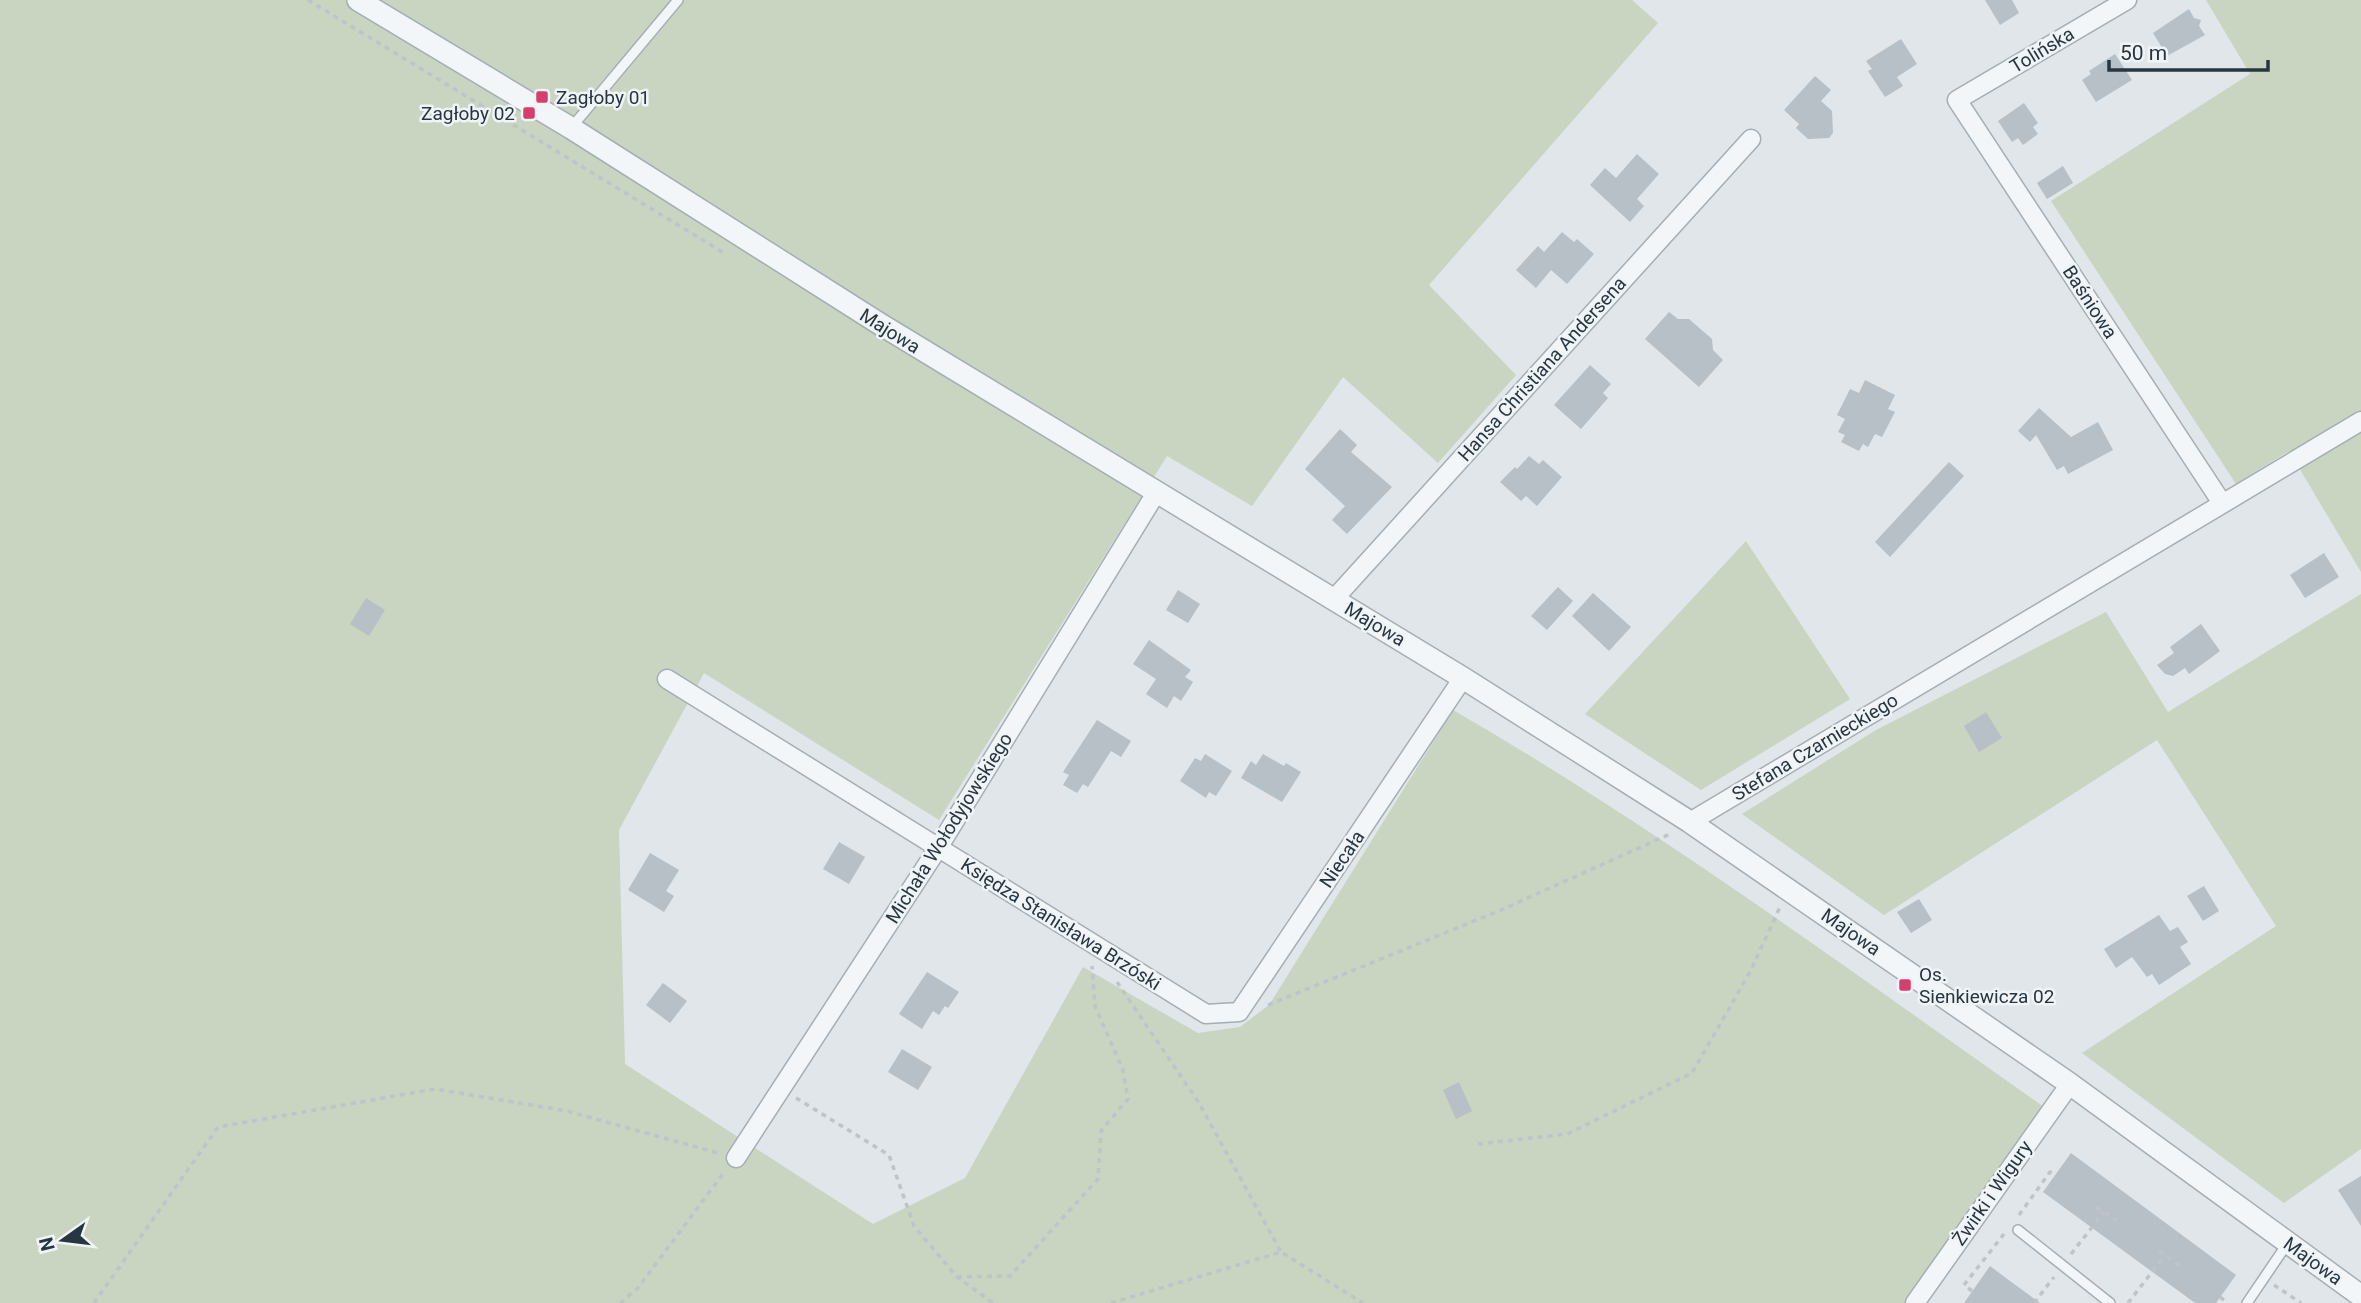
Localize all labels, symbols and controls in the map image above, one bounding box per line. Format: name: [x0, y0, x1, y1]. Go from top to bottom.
street label: Tolińska: [2006, 22, 2078, 78]
scale bar: [2109, 28, 2268, 72]
text: 50 m: [2120, 41, 2167, 65]
place label: Zagłoby 01: [556, 86, 650, 109]
marker: Zagłoby 01: [534, 89, 550, 105]
place label: Zagłoby 02: [421, 102, 515, 125]
marker: Zagłoby 02: [521, 105, 537, 121]
street label: Baśniowa: [2058, 261, 2122, 343]
street label: Hansa Christiana Andersena: [1453, 272, 1631, 466]
street label: Majowa: [856, 304, 924, 358]
street label: Majowa: [1340, 597, 1410, 651]
street label: Stefana Czarnieckiego: [1728, 688, 1902, 806]
street label: Michała Wołodyjowskiego: [881, 728, 1017, 928]
street label: Niecała: [1315, 826, 1369, 892]
street label: Księdza Stanisława Brzóski: [957, 853, 1165, 995]
street label: Majowa: [1817, 903, 1885, 961]
place label: Os. Sienkiewicza 02: [1919, 963, 2054, 1008]
marker: Os. Sienkiewicza 02: [1897, 977, 1913, 993]
street label: Żwirki i Wigury: [1947, 1136, 2037, 1250]
north arrow: [28, 1205, 98, 1275]
street label: Majowa: [2279, 1232, 2347, 1290]
text: N: [34, 1235, 60, 1253]

